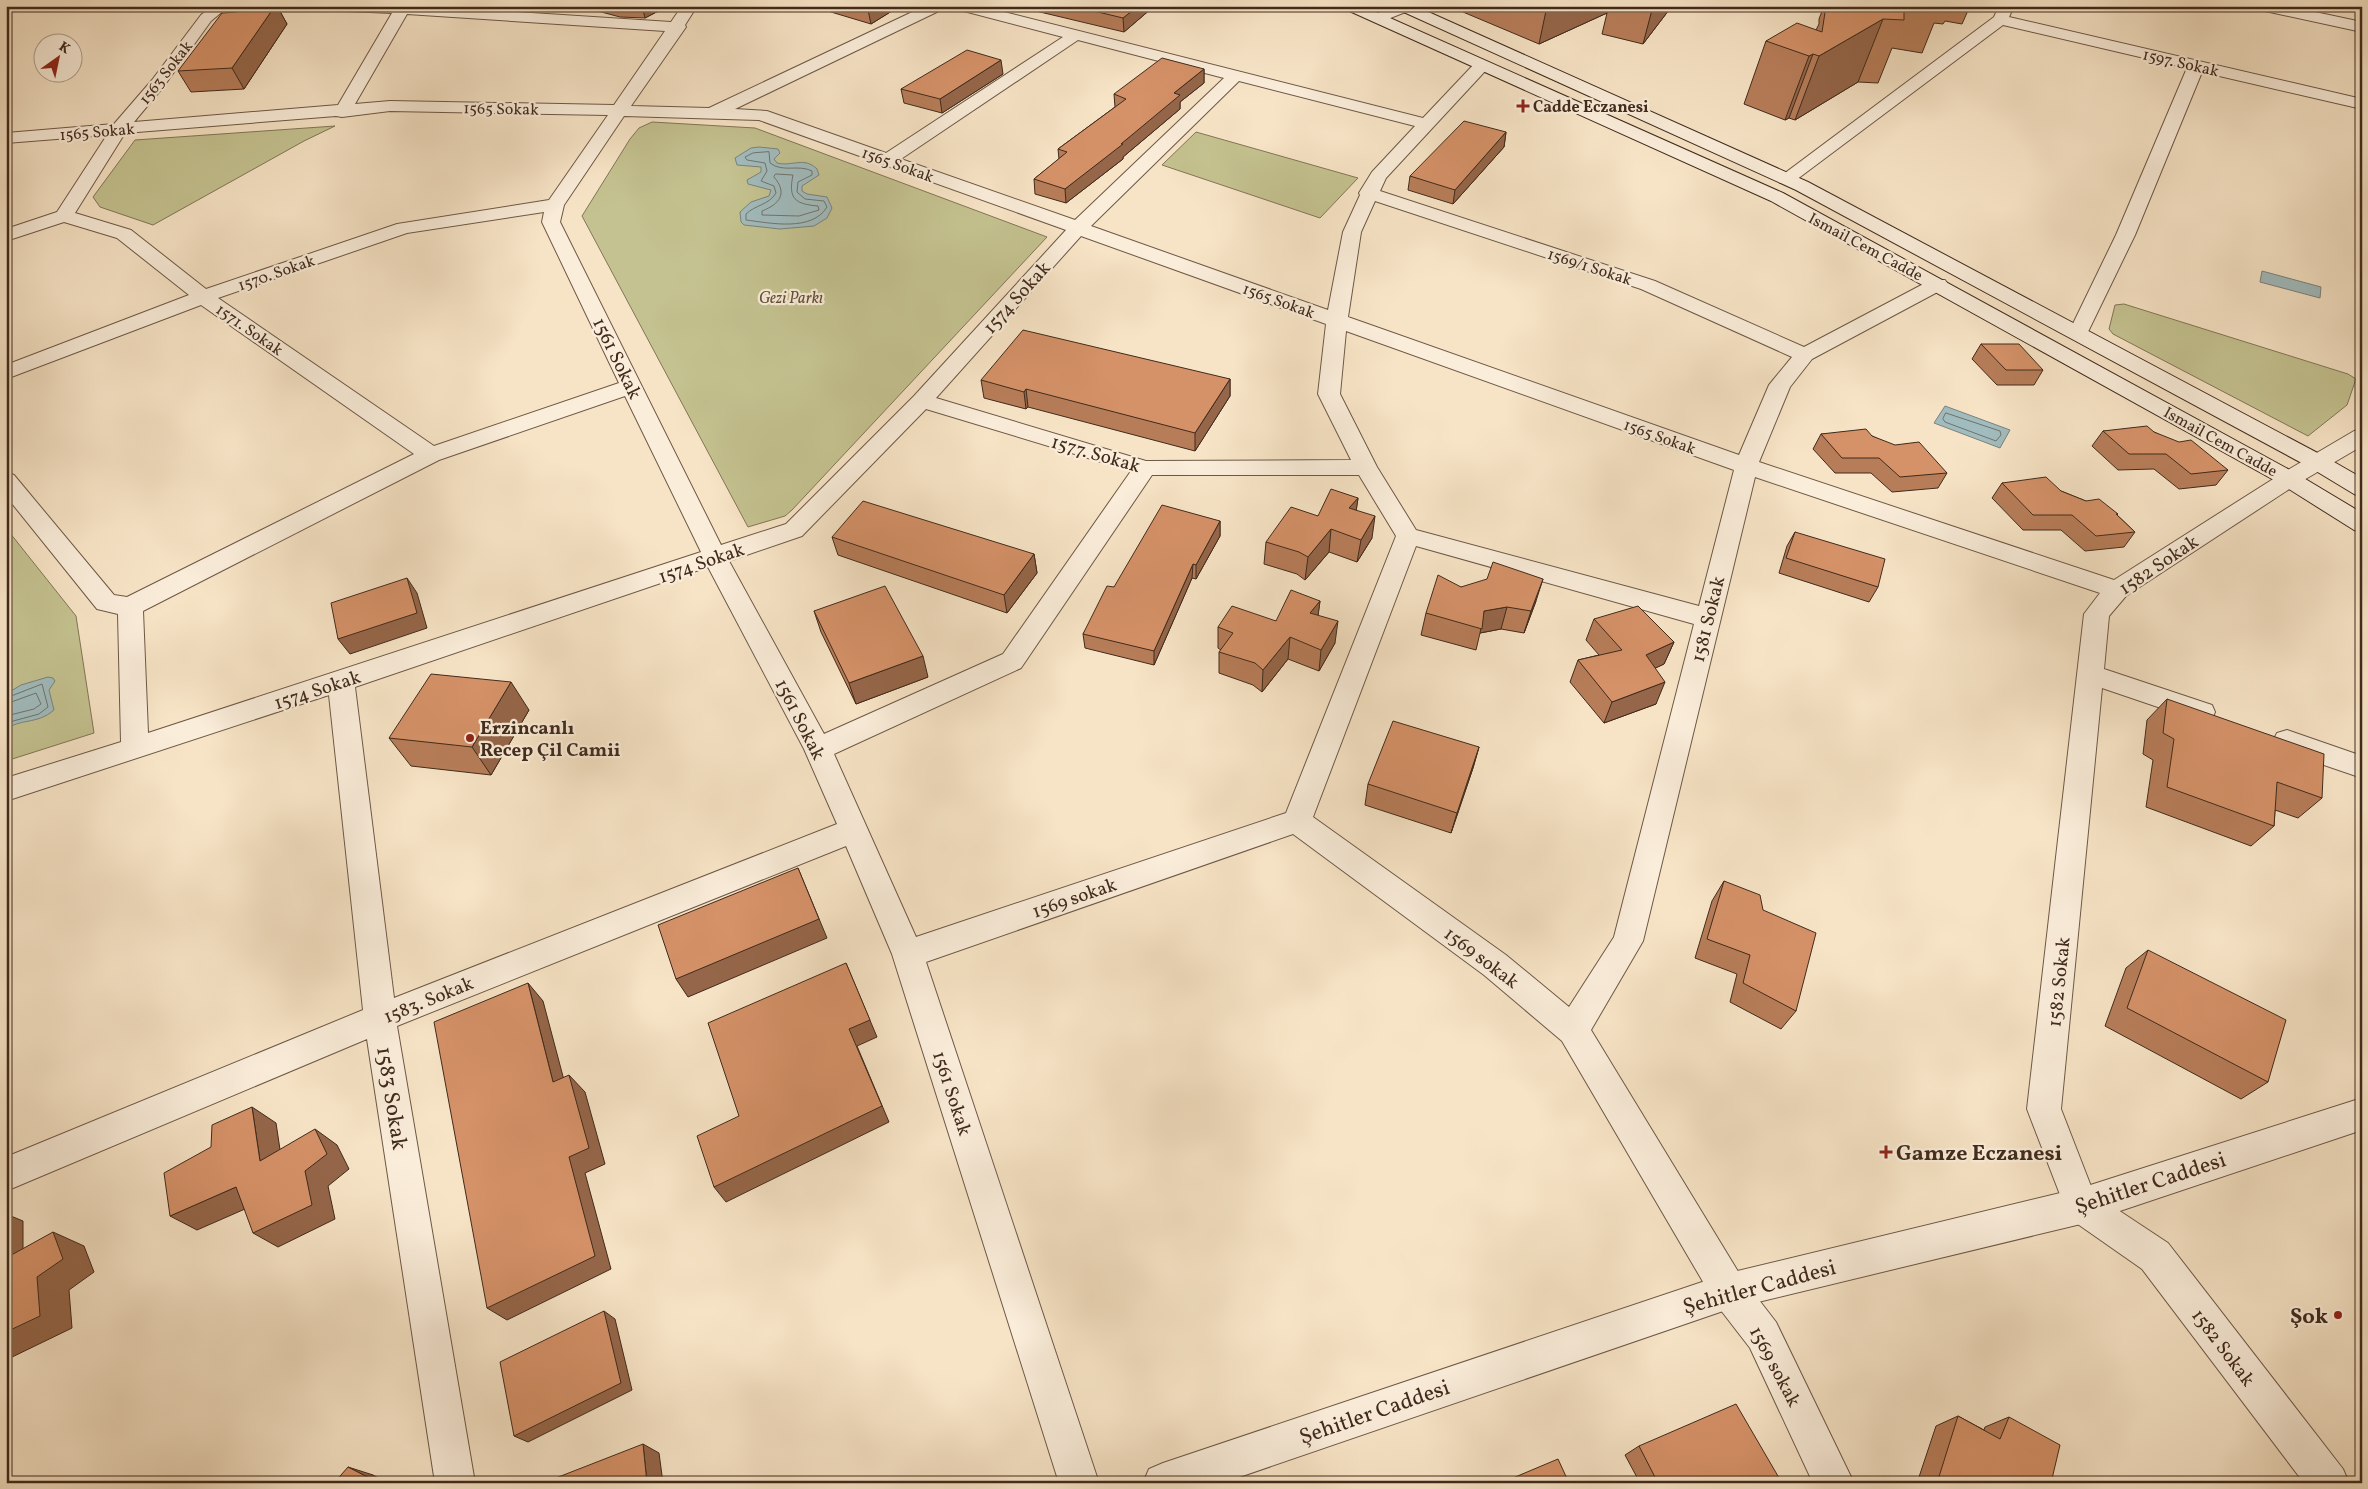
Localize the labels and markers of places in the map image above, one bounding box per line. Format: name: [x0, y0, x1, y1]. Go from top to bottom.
place label: Cadde Eczanesi: [1533, 97, 1649, 119]
marker: Cadde Eczanesi: [1517, 100, 1529, 112]
place label: Erzincanlı Recep Çil Camii: [480, 716, 621, 764]
marker: Erzincanlı Recep Çil Camii: [464, 732, 476, 744]
place label: Gamze Eczanesi: [1896, 1139, 2062, 1170]
marker: Gamze Eczanesi: [1880, 1146, 1892, 1158]
place label: Şok: [2290, 1302, 2328, 1333]
marker: Şok: [2332, 1309, 2344, 1321]

